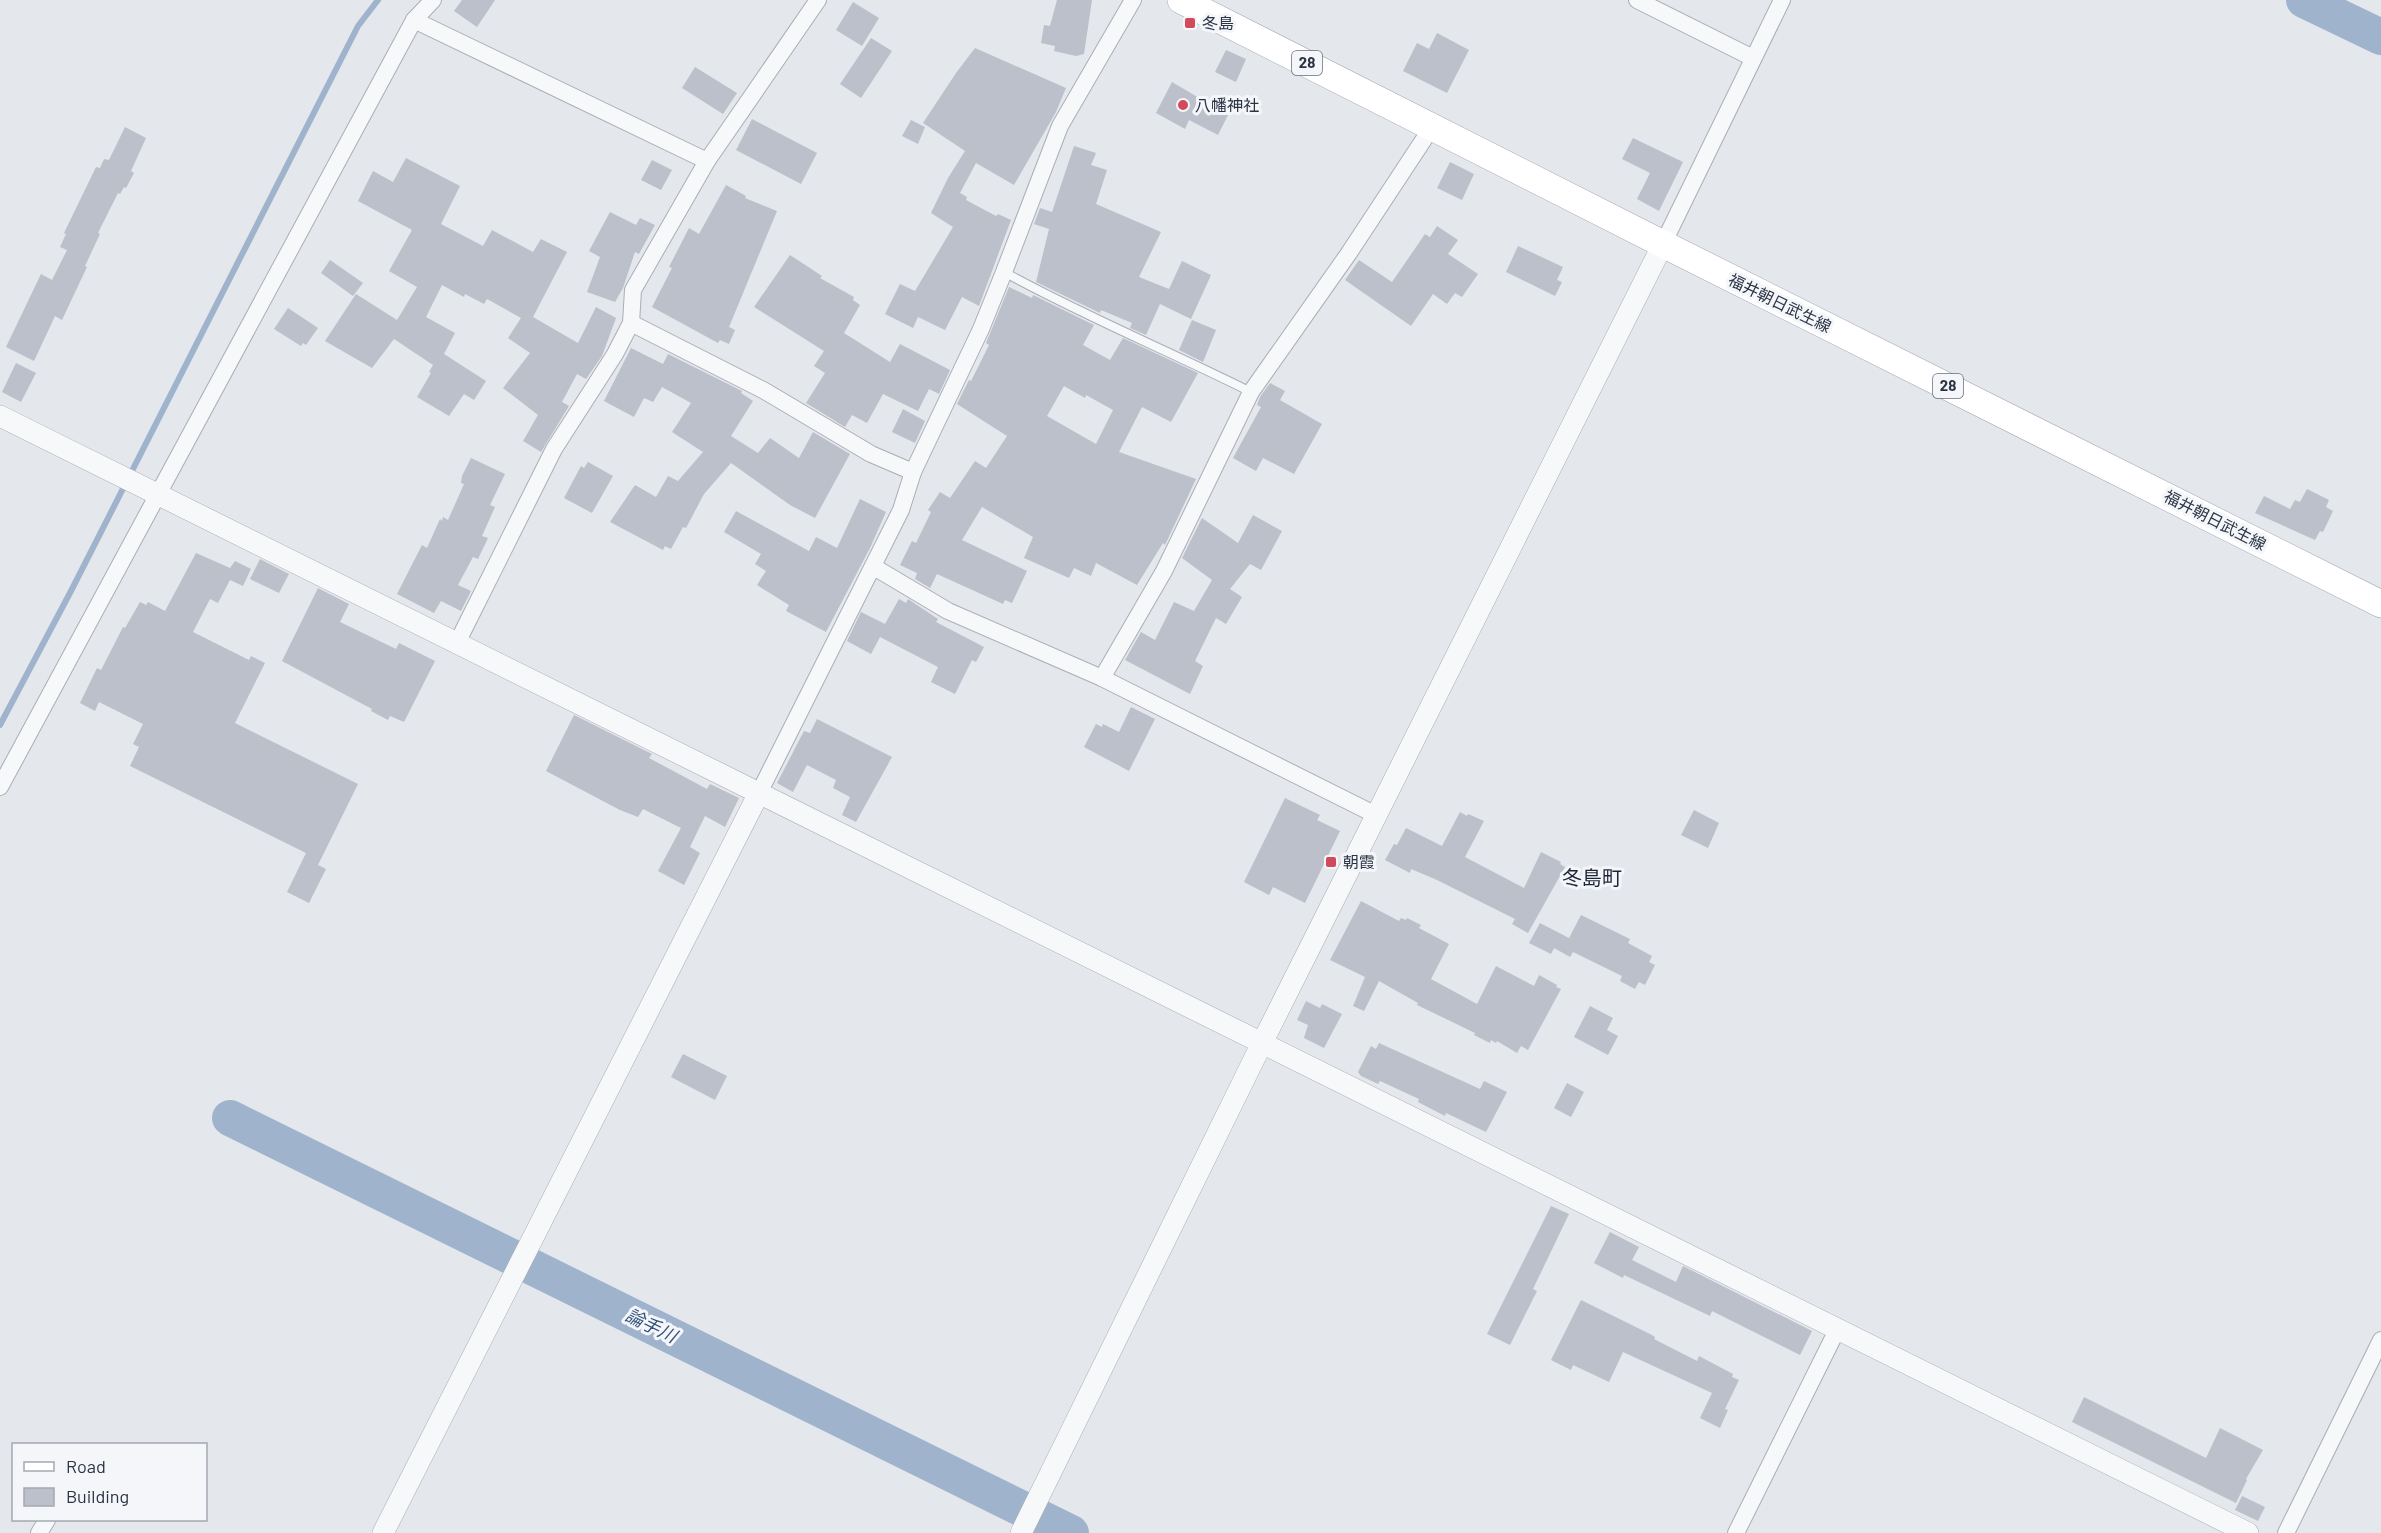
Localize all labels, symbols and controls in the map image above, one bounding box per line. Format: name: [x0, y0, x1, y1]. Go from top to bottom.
place label: 冬島: [1202, 13, 1234, 32]
marker: 冬島: [1183, 16, 1197, 30]
road number: 28: [1292, 51, 1322, 75]
place label: 八幡神社: [1195, 95, 1259, 114]
marker: 八幡神社: [1176, 98, 1190, 112]
street label: 福井朝日武生線: [1726, 269, 1835, 336]
road number: 28: [1933, 374, 1963, 398]
street label: 福井朝日武生線: [2161, 486, 2269, 553]
place label: 朝霞: [1343, 852, 1375, 871]
marker: 朝霞: [1324, 855, 1338, 869]
district label: 冬島町: [1562, 865, 1622, 889]
water label: 論手川: [622, 1303, 682, 1348]
legend: [12, 1443, 207, 1521]
text: Road: [66, 1455, 106, 1477]
text: Building: [66, 1485, 129, 1507]

